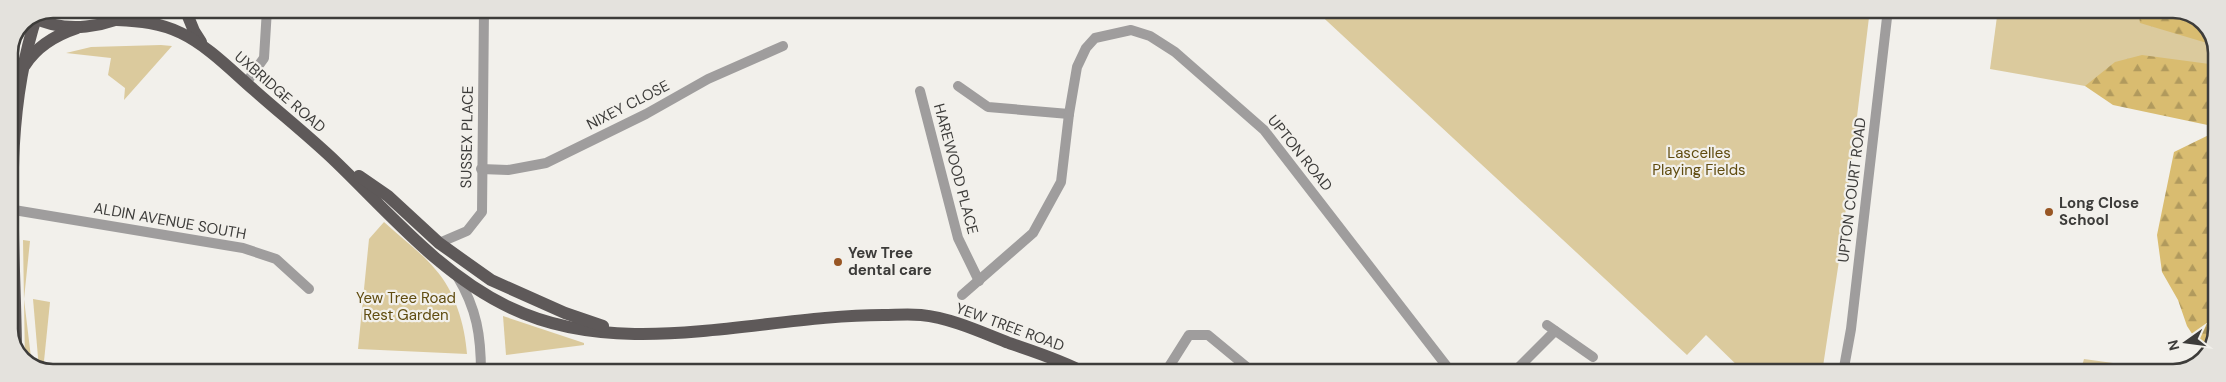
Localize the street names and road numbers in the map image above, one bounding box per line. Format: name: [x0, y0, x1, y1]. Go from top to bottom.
street label: UXBRIDGE ROAD: [230, 47, 330, 137]
street label: NIXEY CLOSE: [583, 76, 673, 134]
street label: SUSSEX PLACE: [456, 86, 478, 188]
street label: HAREWOOD PLACE: [929, 101, 983, 237]
street label: UPTON ROAD: [1263, 111, 1337, 195]
street label: UPTON COURT ROAD: [1833, 116, 1871, 264]
street label: ALDIN AVENUE SOUTH: [92, 198, 248, 244]
street label: YEW TREE ROAD: [953, 298, 1067, 356]

